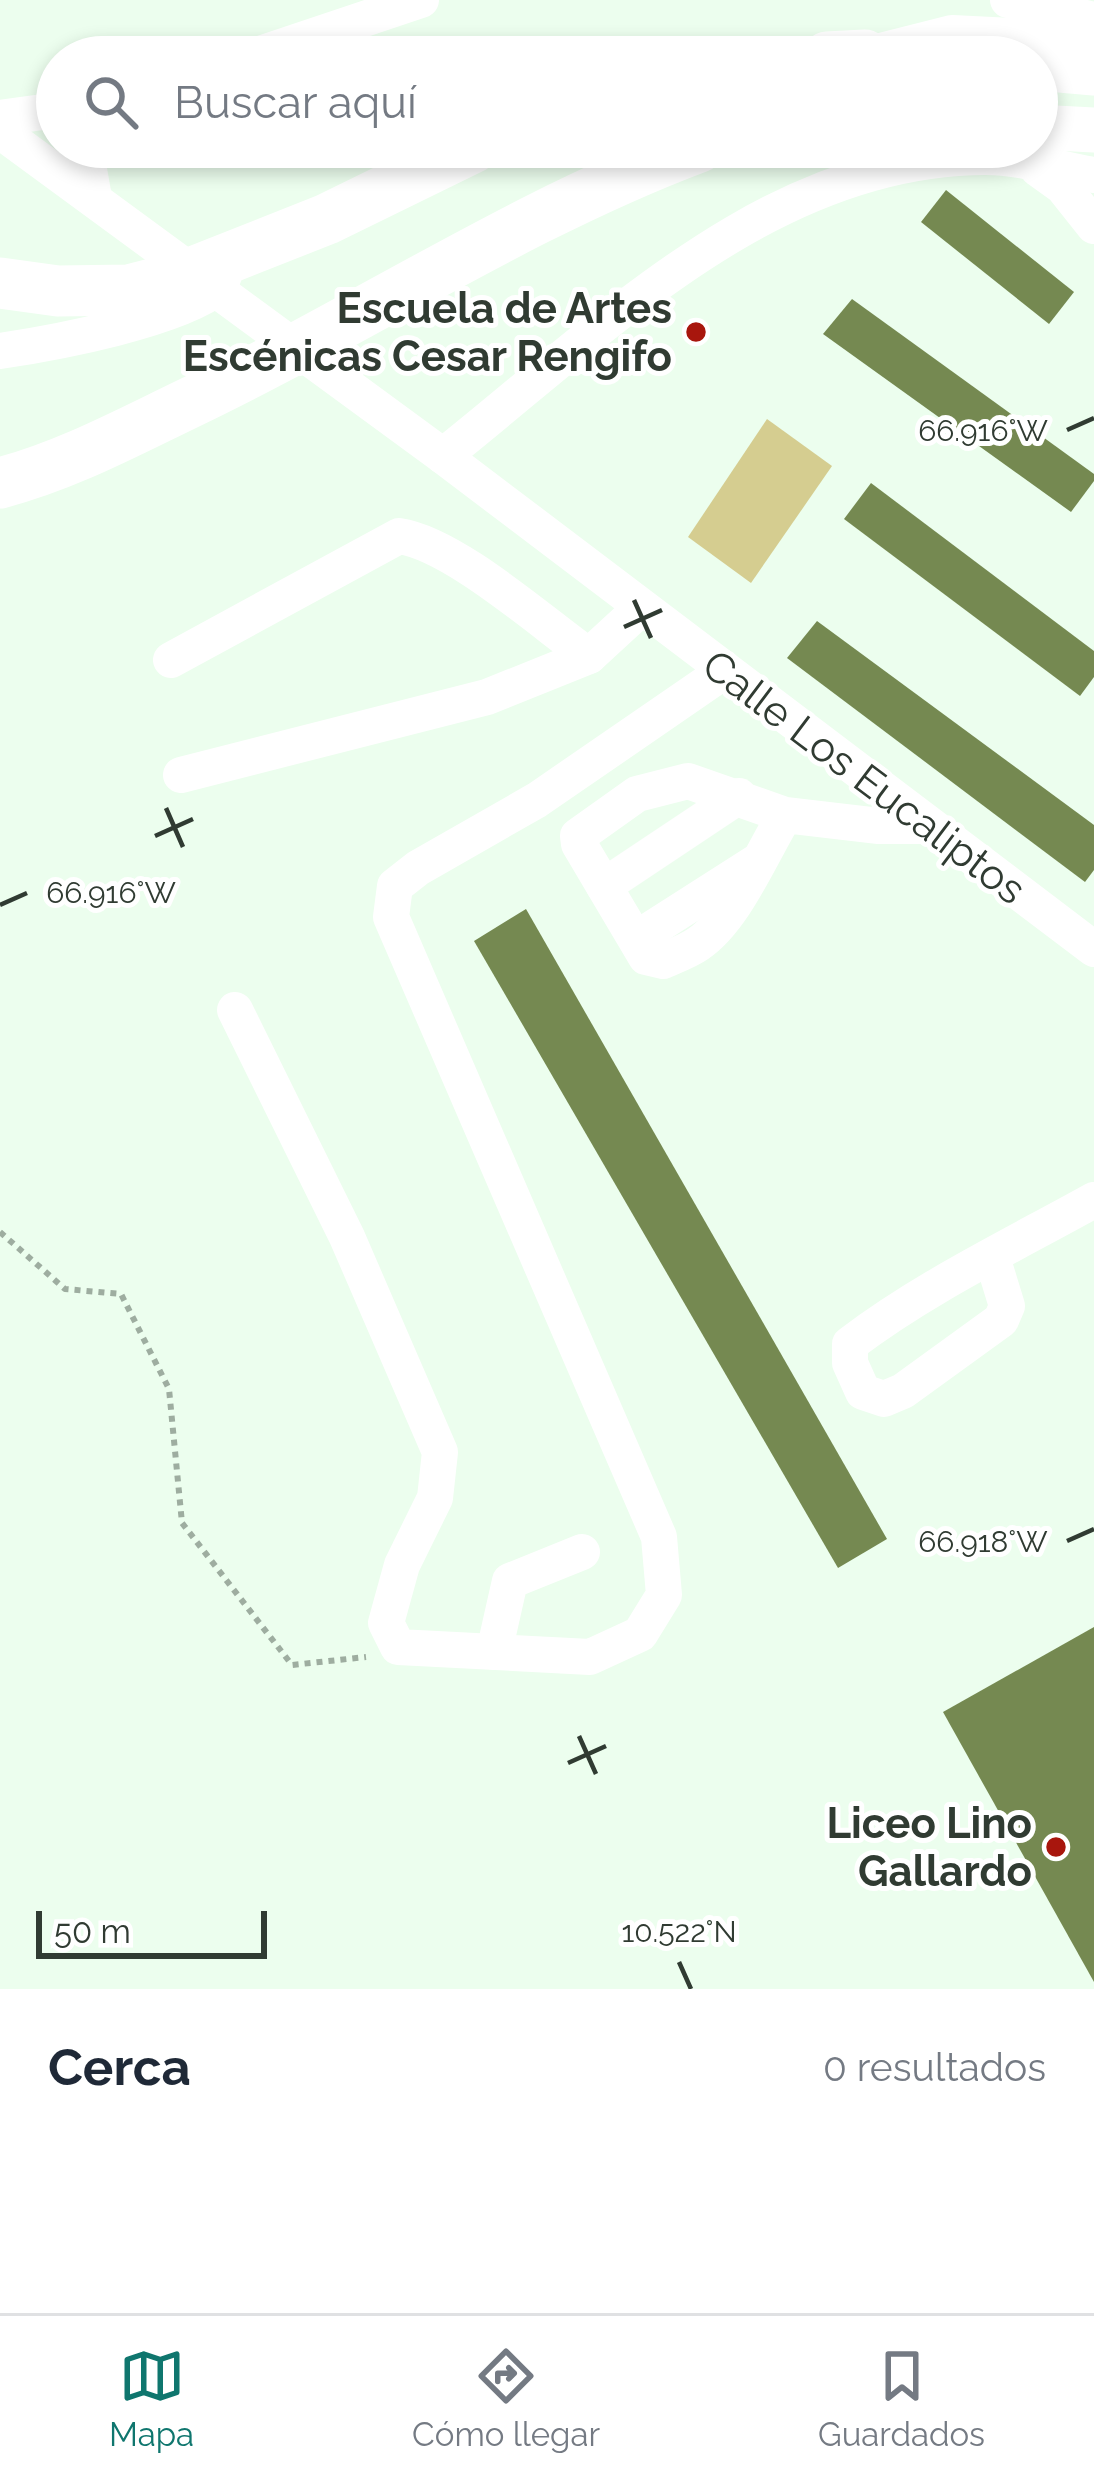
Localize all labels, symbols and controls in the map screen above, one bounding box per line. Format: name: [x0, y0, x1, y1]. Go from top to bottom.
search box: [36, 36, 1058, 168]
icon: search: [78, 69, 144, 135]
text: Buscar aquí: [174, 76, 417, 129]
place label: Escuela de Artes Escénicas Cesar Rengifo: [183, 284, 672, 381]
marker: Escuela de Artes Escénicas Cesar Rengifo: [683, 319, 709, 345]
text: 66.916°W: [918, 413, 1048, 448]
street label: Calle Los Eucaliptos: [693, 640, 1035, 914]
text: 66.916°W: [46, 875, 176, 910]
text: 66.918°W: [918, 1524, 1048, 1559]
place label: Liceo Lino Gallardo: [827, 1799, 1032, 1896]
marker: Liceo Lino Gallardo: [1043, 1834, 1069, 1860]
scale bar: [36, 1905, 267, 1958]
text: 50 m: [54, 1912, 131, 1951]
text: 10.522°N: [621, 1914, 737, 1949]
text: Cerca: [48, 2037, 191, 2097]
text: 0 resultados: [823, 2044, 1046, 2090]
tab: Mapa: [109, 2343, 194, 2454]
tab: Cómo llegar: [412, 2343, 600, 2454]
tab: Guardados: [818, 2343, 985, 2454]

